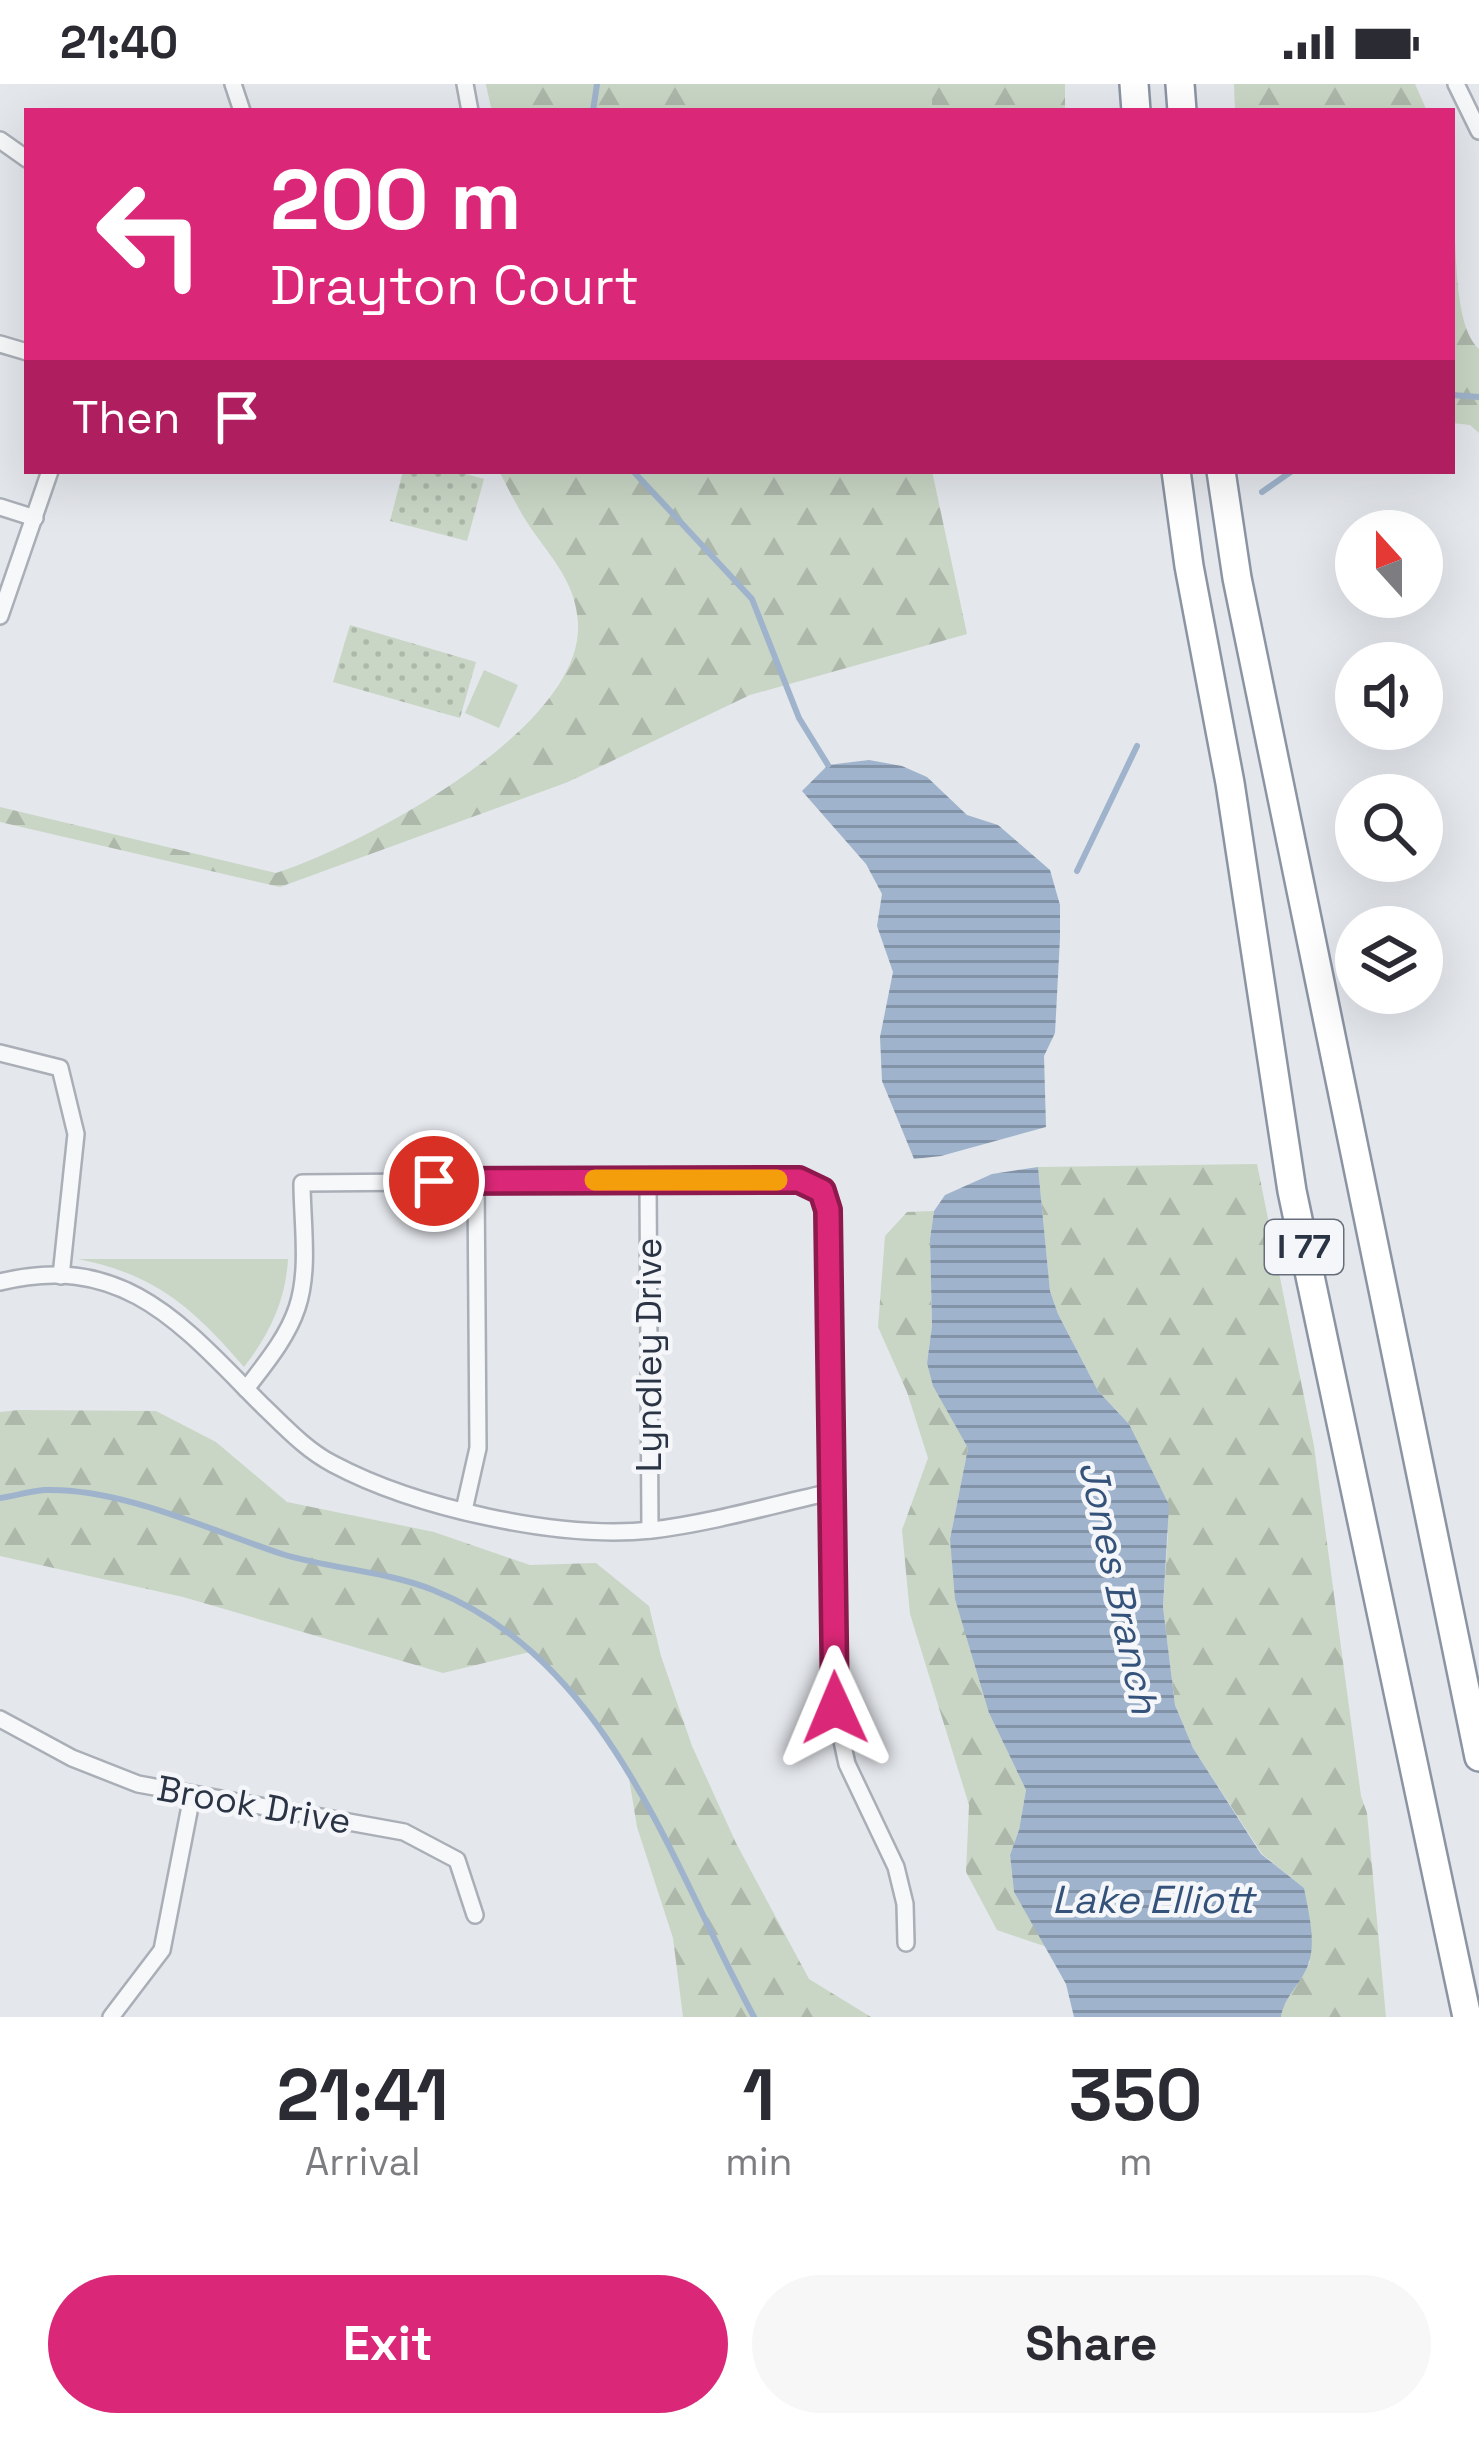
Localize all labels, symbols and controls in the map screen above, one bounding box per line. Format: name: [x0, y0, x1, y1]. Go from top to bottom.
text: 21:40: [60, 14, 178, 71]
text: 200 m: [270, 146, 522, 254]
icon: left: [72, 156, 228, 312]
text: Drayton Court: [270, 251, 639, 320]
icon: arrive: [204, 384, 270, 450]
text: Then: [72, 389, 180, 446]
north arrow: [1335, 510, 1443, 618]
map controls: [1335, 510, 1443, 1014]
button: sound: [1335, 642, 1443, 750]
button: search: [1335, 774, 1443, 882]
button: layers: [1335, 906, 1443, 1014]
pin: [383, 1130, 485, 1232]
icon: arrive: [401, 1148, 467, 1214]
road number: I 77: [1265, 1220, 1343, 1274]
street label: Lyndley Drive: [626, 1238, 672, 1472]
water label: Jones Branch: [1068, 1456, 1170, 1719]
position arrow: [772, 1645, 898, 1771]
street label: Brook Drive: [153, 1765, 355, 1845]
water label: Lake Elliott: [1052, 1875, 1257, 1924]
text: 21:41: [276, 2049, 449, 2141]
text: 1: [743, 2049, 775, 2141]
text: 350: [1069, 2049, 1202, 2141]
text: Arrival: [305, 2137, 421, 2186]
text: min: [725, 2137, 792, 2186]
text: m: [1119, 2137, 1152, 2186]
button: Exit: [48, 2275, 728, 2413]
button: Share: [752, 2275, 1431, 2413]

